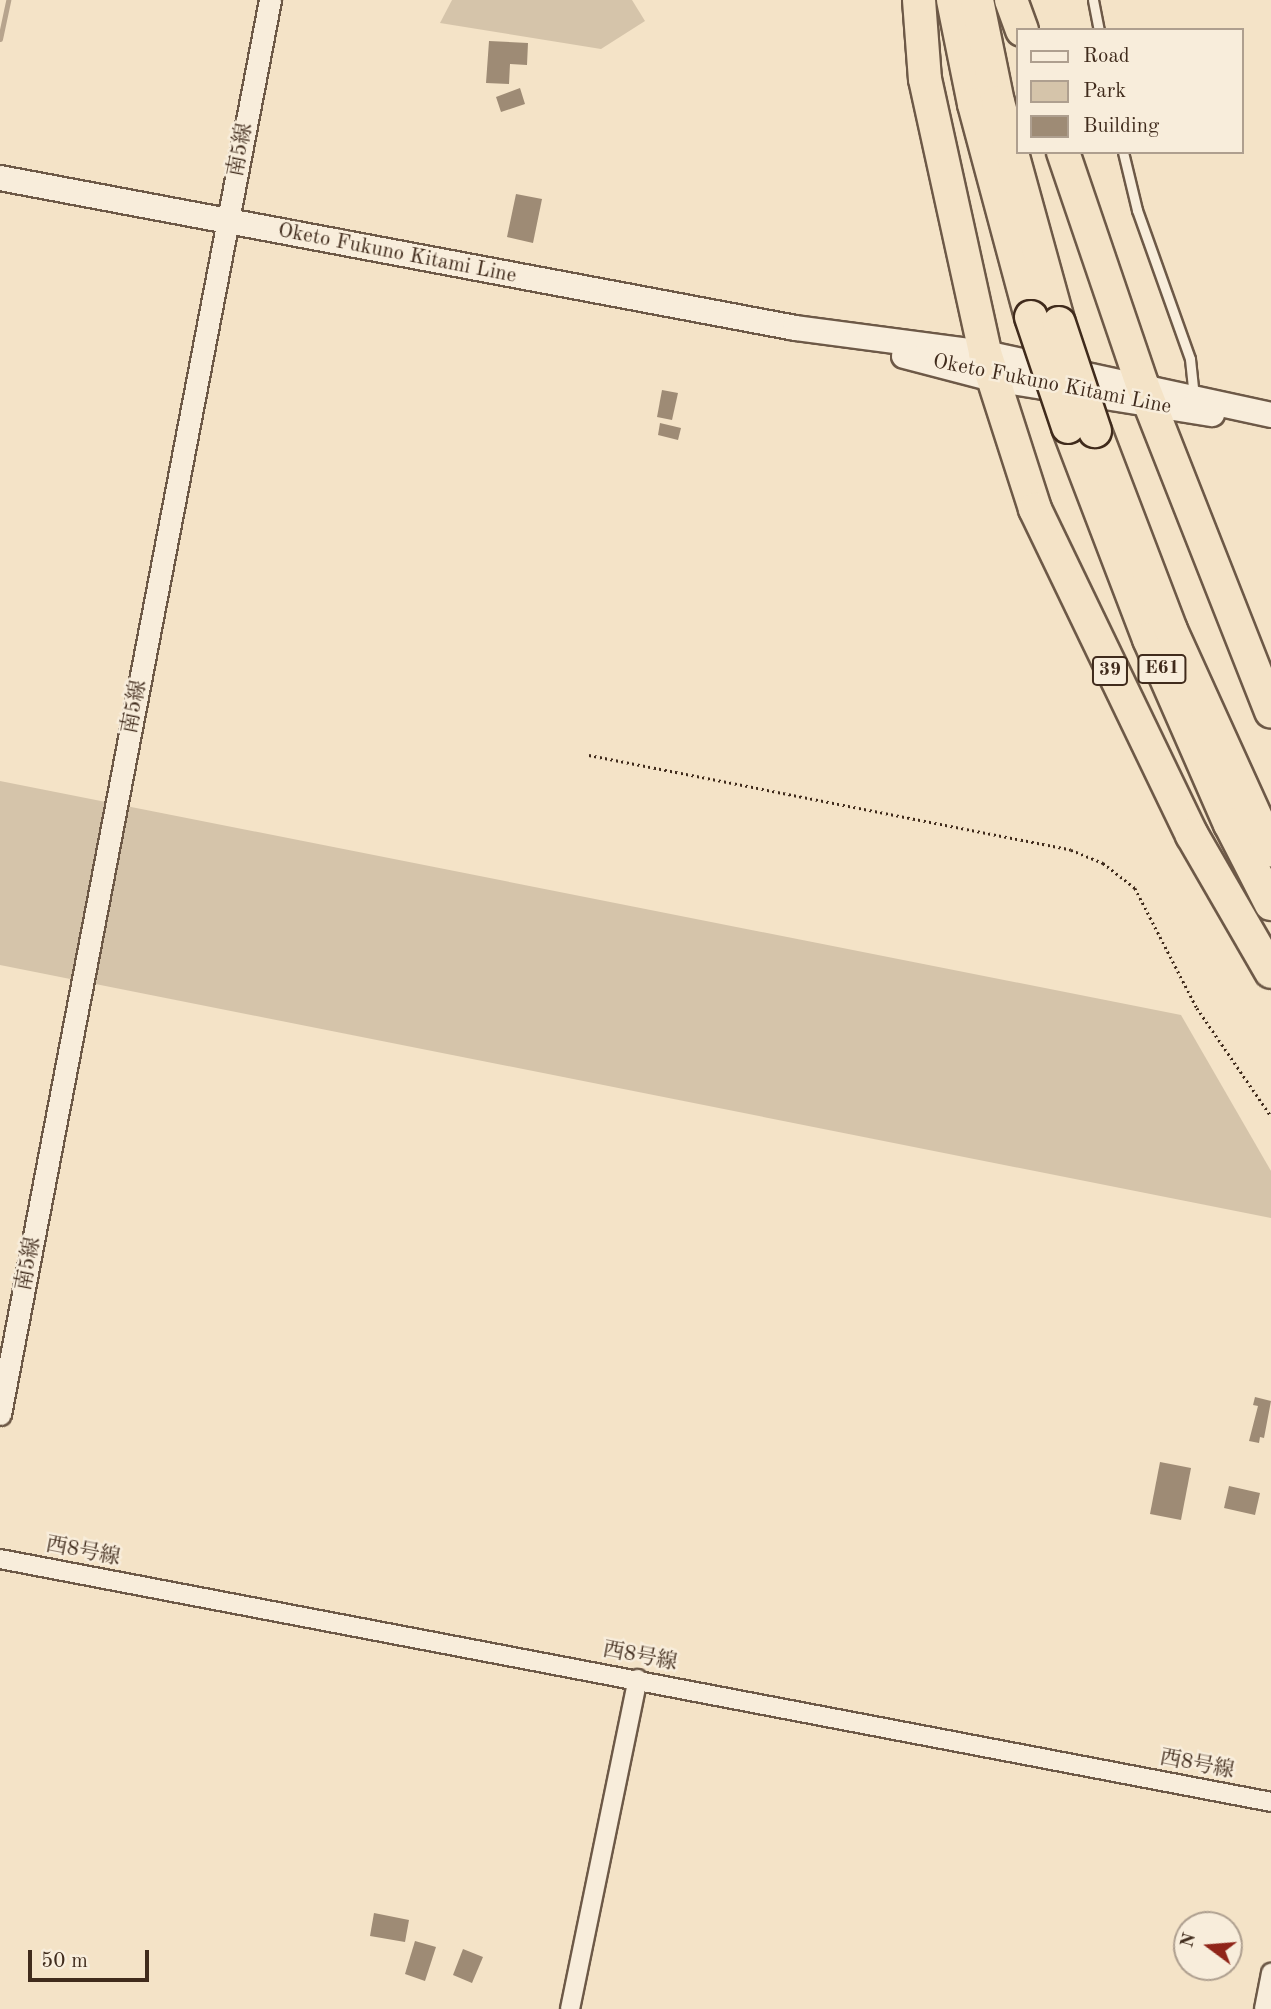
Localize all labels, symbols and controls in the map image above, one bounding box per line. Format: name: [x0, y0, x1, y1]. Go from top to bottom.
legend: [1016, 28, 1243, 154]
text: Road: [1083, 46, 1130, 67]
text: Park: [1083, 81, 1126, 102]
text: Building: [1083, 116, 1159, 137]
street label: 南5線: [223, 121, 259, 179]
street label: Oketo Fukuno Kitami Line: [276, 219, 518, 289]
street label: Oketo Fukuno Kitami Line: [931, 350, 1173, 420]
road number: E61: [1136, 654, 1188, 684]
road number: 39: [1091, 656, 1129, 686]
street label: 南5線: [117, 678, 153, 736]
street label: 南5線: [11, 1235, 47, 1293]
street label: 西8号線: [44, 1532, 122, 1572]
street label: 西8号線: [601, 1637, 679, 1677]
street label: 西8号線: [1158, 1745, 1236, 1785]
north arrow: [1173, 1911, 1243, 1981]
text: N: [1178, 1931, 1200, 1950]
scale bar: [32, 1936, 152, 1980]
text: 50 m: [41, 1951, 88, 1972]

